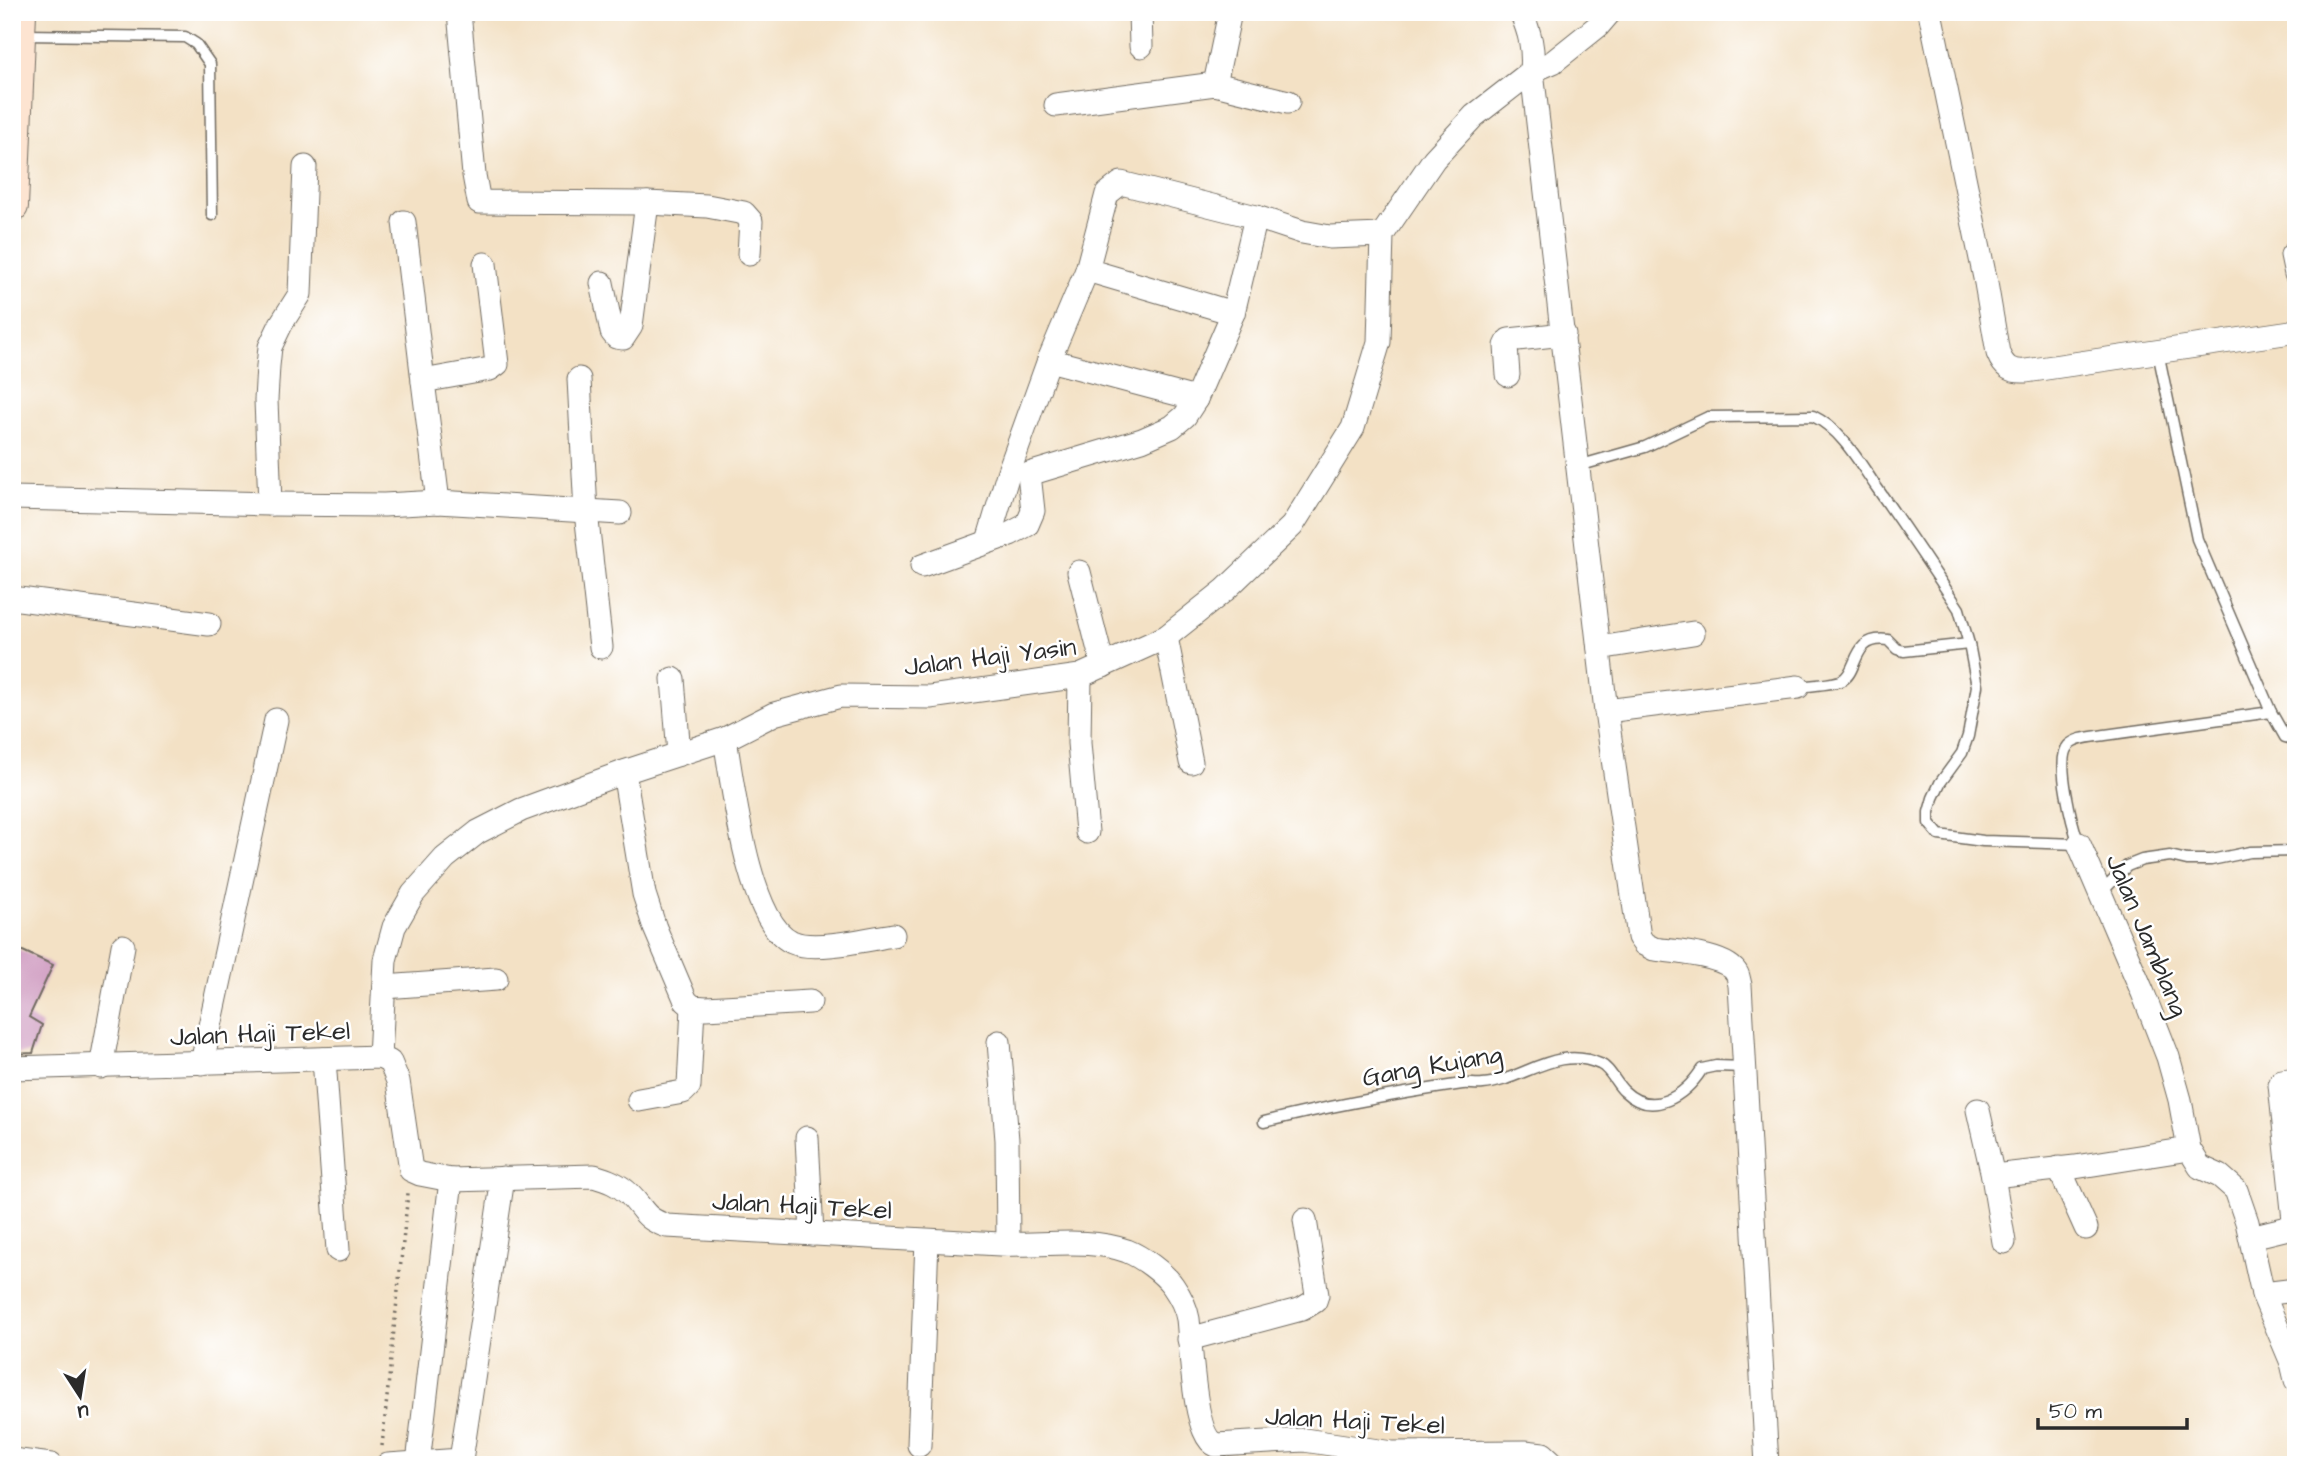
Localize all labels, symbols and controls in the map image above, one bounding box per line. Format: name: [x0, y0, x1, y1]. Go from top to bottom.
street label: Jalan Haji Yasin: [902, 629, 1078, 685]
street label: Jalan Jamblang: [2095, 849, 2197, 1023]
street label: Jalan Haji Tekel: [169, 1013, 351, 1055]
street label: Gang Kujang: [1359, 1036, 1505, 1098]
street label: Jalan Haji Tekel: [711, 1183, 893, 1229]
north arrow: [46, 1362, 116, 1432]
scale bar: [2038, 1386, 2187, 1430]
text: U: [75, 1397, 91, 1426]
text: 50 m: [2049, 1397, 2103, 1426]
street label: Jalan Haji Tekel: [1264, 1398, 1446, 1444]

